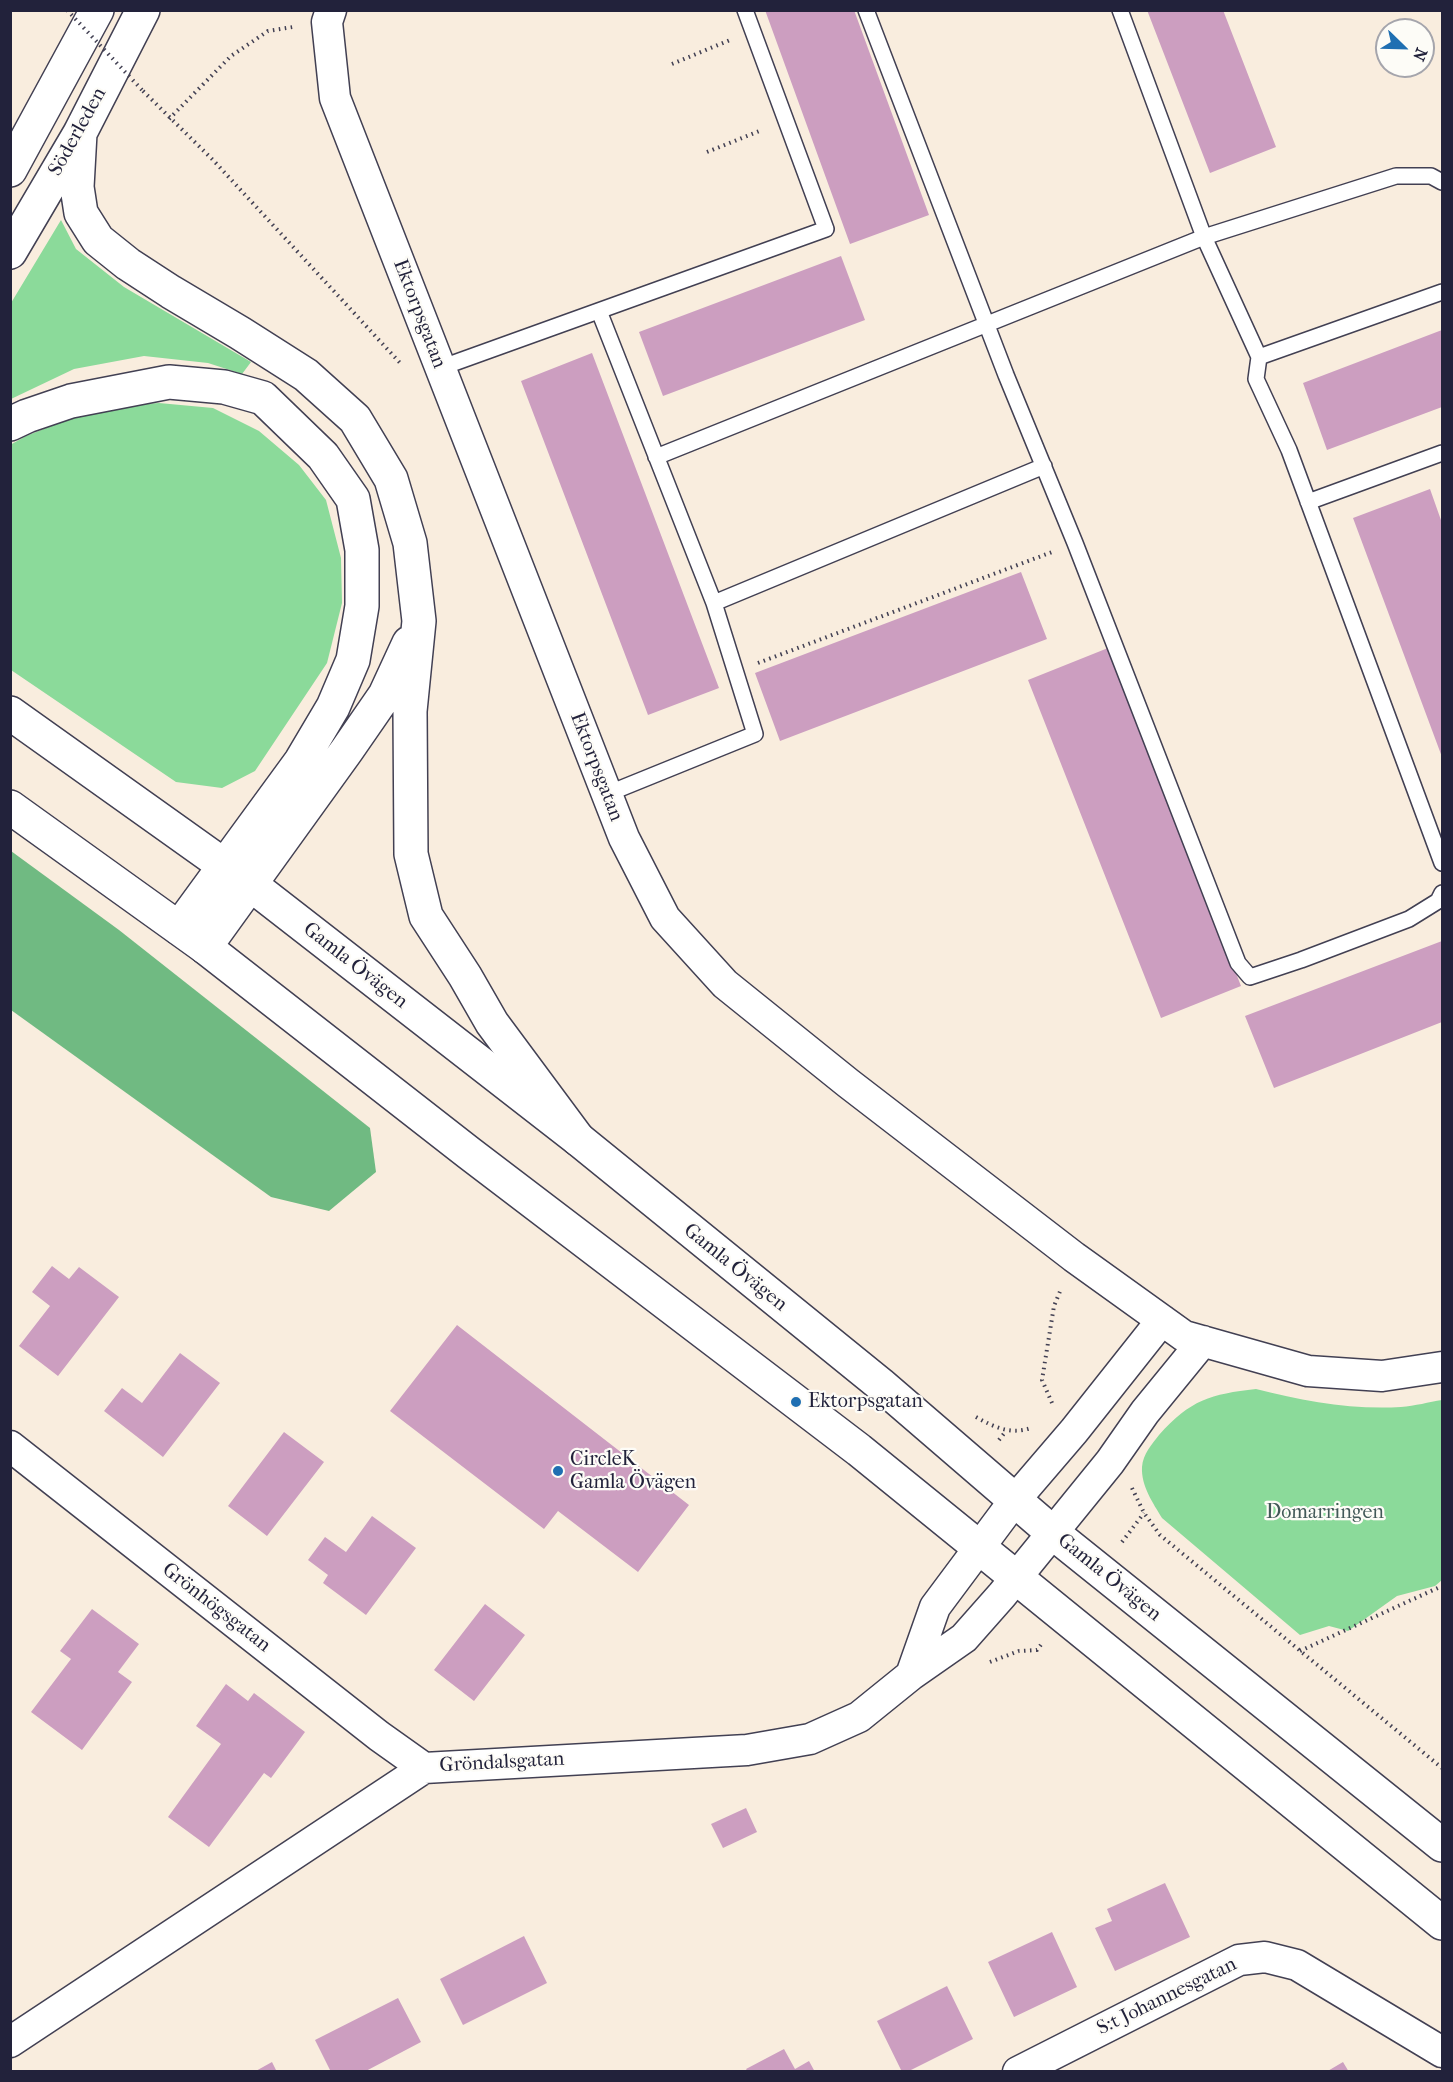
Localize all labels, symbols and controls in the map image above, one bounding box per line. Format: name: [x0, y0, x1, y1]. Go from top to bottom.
north arrow: [1375, 18, 1435, 78]
text: N: [1409, 45, 1431, 64]
street label: Söderleden: [44, 84, 112, 180]
street label: Ektorpsgatan: [387, 256, 451, 372]
street label: Ektorpsgatan: [564, 709, 628, 825]
street label: Gamla Övägen: [298, 918, 412, 1014]
street label: Gamla Övägen: [678, 1219, 792, 1317]
place label: Ektorpsgatan: [808, 1390, 923, 1414]
marker: Ektorpsgatan: [789, 1395, 803, 1409]
place label: CircleK Gamla Övägen: [570, 1448, 696, 1495]
marker: CircleK Gamla Övägen: [551, 1464, 565, 1478]
park label: Domarringen: [1266, 1501, 1384, 1525]
street label: Gamla Övägen: [1052, 1529, 1166, 1627]
street label: Grönhögsgatan: [157, 1558, 275, 1658]
street label: Gröndalsgatan: [439, 1748, 565, 1778]
street label: S:t Johannesgatan: [1093, 1953, 1241, 2041]

